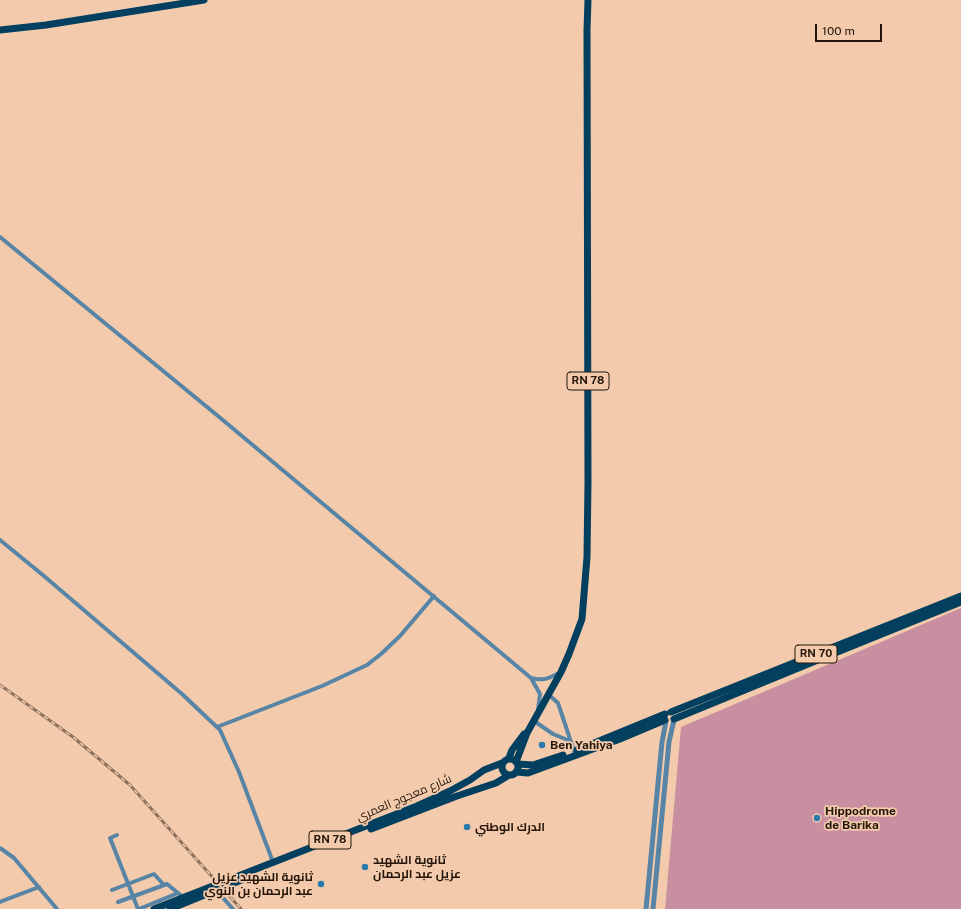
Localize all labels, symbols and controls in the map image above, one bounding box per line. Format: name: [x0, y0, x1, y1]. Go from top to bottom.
scale bar: [817, 16, 884, 42]
text: 100 m: [822, 24, 855, 38]
road number: RN 78: [567, 372, 609, 390]
road number: RN 70: [795, 645, 837, 663]
place label: Ben Yahiya: [550, 738, 613, 752]
marker: Ben Yahiya: [537, 740, 547, 750]
street label: شارع معجوج العمري: [354, 771, 454, 825]
place label: Hippodrome de Barika: [825, 804, 896, 832]
marker: Hippodrome de Barika: [812, 813, 822, 823]
place label: الدرك الوطني: [475, 820, 545, 834]
marker: الدرك الوطني: [462, 822, 472, 832]
road number: RN 78: [309, 831, 351, 849]
place label: ثانوية الشهيد عزيل عبد الرحمان: [373, 853, 461, 881]
marker: ثانوية الشهيد عزيل عبد الرحمان: [360, 862, 370, 872]
place label: ثانوية الشهيد عزيل عبد الرحمان بن النوي: [205, 870, 313, 898]
marker: ثانوية الشهيد عزيل عبد الرحمان بن النوي: [316, 879, 326, 889]

